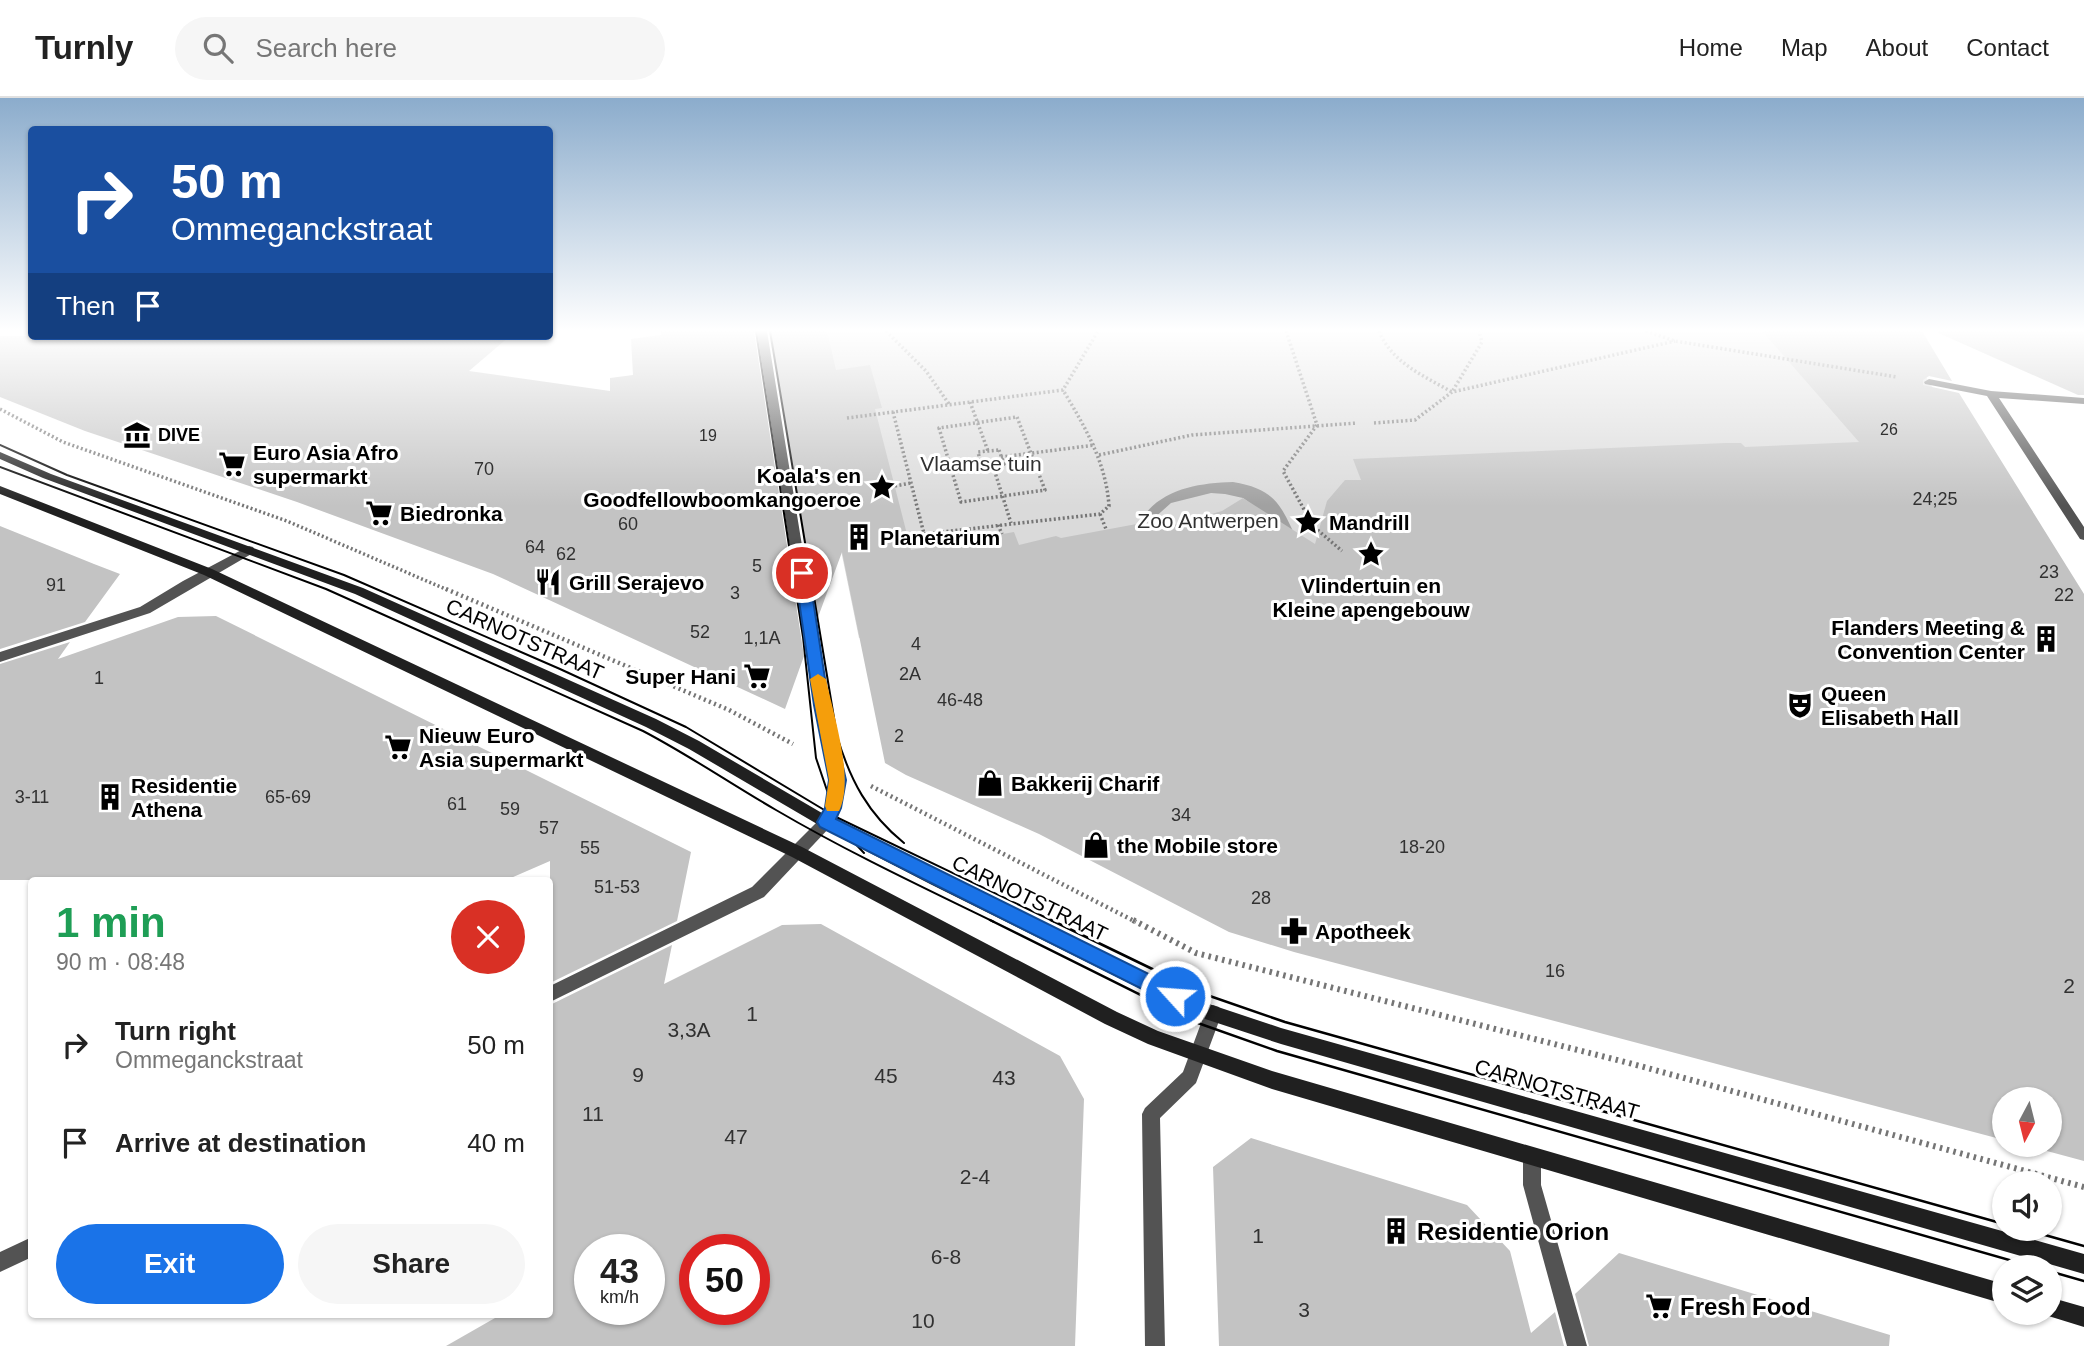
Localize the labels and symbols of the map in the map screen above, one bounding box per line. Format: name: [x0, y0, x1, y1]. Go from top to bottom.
museum icon: DIVE: [122, 420, 152, 450]
house number: 26: [1880, 421, 1898, 438]
place label: DIVE: [158, 425, 200, 445]
house number: 19: [699, 427, 717, 444]
place label: Euro Asia Afro supermarkt: [253, 441, 398, 488]
supermarket icon: Euro Asia Afro supermarkt: [217, 449, 247, 479]
park label: Vlaamse tuin: [920, 452, 1042, 475]
house number: 70: [474, 459, 494, 479]
place label: Koala's en Goodfellowboomkangoeroe: [583, 464, 861, 511]
place icon: Koala's en Goodfellowboomkangoeroe: [867, 472, 897, 502]
house number: 24;25: [1912, 489, 1958, 509]
supermarket icon: Biedronka: [364, 498, 394, 528]
place label: Biedronka: [400, 502, 503, 525]
place icon: Mandrill: [1293, 507, 1323, 537]
park label: Zoo Antwerpen: [1137, 509, 1279, 532]
place label: Mandrill: [1329, 511, 1410, 534]
house number: 60: [618, 514, 638, 534]
building icon: Planetarium: [844, 522, 874, 552]
place label: Planetarium: [880, 526, 1000, 549]
house number: 64: [525, 537, 545, 557]
place icon: Vlindertuin en Kleine apengebouw: [1356, 539, 1386, 569]
pin: [772, 543, 832, 603]
house number: 62: [556, 544, 576, 564]
house number: 5: [752, 556, 762, 576]
house number: 23: [2039, 562, 2059, 582]
restaurant icon: Grill Serajevo: [533, 567, 563, 597]
place label: Grill Serajevo: [569, 571, 704, 594]
place label: Vlindertuin en Kleine apengebouw: [1272, 574, 1470, 621]
house number: 91: [46, 575, 66, 595]
house number: 3: [730, 583, 740, 603]
house number: 22: [2054, 585, 2074, 605]
street label: CARNOTSTRAAT: [443, 594, 607, 684]
place label: Flanders Meeting & Convention Center: [1831, 616, 2025, 663]
house number: 52: [690, 622, 710, 642]
building icon: Flanders Meeting & Convention Center: [2031, 624, 2061, 654]
house number: 1,1A: [743, 628, 781, 648]
house number: 4: [911, 634, 921, 654]
supermarket icon: Super Hani: [742, 661, 772, 691]
house number: 2A: [899, 664, 921, 684]
place label: Super Hani: [625, 665, 736, 688]
house number: 1: [94, 668, 104, 688]
place label: Queen Elisabeth Hall: [1821, 682, 1959, 729]
house number: 46-48: [937, 690, 983, 710]
theatre icon: Queen Elisabeth Hall: [1785, 690, 1815, 720]
place label: Nieuw Euro Asia supermarkt: [419, 724, 584, 771]
house number: 2: [894, 726, 904, 746]
supermarket icon: Nieuw Euro Asia supermarkt: [383, 732, 413, 762]
shop icon: Bakkerij Charif: [975, 768, 1005, 798]
place label: Bakkerij Charif: [1011, 772, 1160, 795]
place label: Residentie Athena: [131, 774, 237, 821]
building icon: Residentie Athena: [95, 782, 125, 812]
house number: 3-11: [15, 787, 49, 807]
house number: 65-69: [265, 787, 311, 807]
house number: 61: [447, 794, 467, 814]
house number: 59: [500, 799, 520, 819]
house number: 34: [1171, 805, 1191, 825]
house number: 57: [539, 818, 559, 838]
shop icon: the Mobile store: [1081, 830, 1111, 860]
place label: the Mobile store: [1117, 834, 1278, 857]
house number: 18-20: [1399, 837, 1445, 857]
house number: 55: [580, 838, 600, 858]
street label: CARNOTSTRAAT: [949, 850, 1112, 946]
house number: 51-53: [594, 877, 640, 897]
house number: 28: [1251, 888, 1271, 908]
pharmacy icon: Apotheek: [1279, 916, 1309, 946]
place label: Apotheek: [1315, 920, 1411, 943]
position arrow: [1138, 959, 1212, 1033]
house number: 16: [1545, 961, 1565, 981]
house number: 2: [2063, 974, 2075, 997]
house number: 1: [746, 1002, 758, 1025]
house number: 3,3A: [667, 1018, 711, 1041]
street label: CARNOTSTRAAT: [1472, 1055, 1642, 1124]
house number: 9: [632, 1063, 644, 1086]
house number: 45: [874, 1064, 898, 1087]
house number: 43: [992, 1066, 1016, 1089]
north arrow: [1992, 1087, 2062, 1157]
house number: 11: [582, 1102, 604, 1125]
house number: 47: [724, 1125, 748, 1148]
house number: 2-4: [960, 1165, 990, 1188]
building icon: Residentie Orion: [1381, 1216, 1411, 1246]
place label: Residentie Orion: [1417, 1218, 1609, 1245]
house number: 1: [1252, 1224, 1264, 1247]
speed limit sign: 50: [679, 1234, 770, 1325]
house number: 6-8: [931, 1245, 961, 1268]
supermarket icon: Fresh Food: [1644, 1291, 1674, 1321]
place label: Fresh Food: [1680, 1293, 1811, 1320]
house number: 3: [1298, 1298, 1310, 1321]
house number: 10: [911, 1309, 935, 1332]

